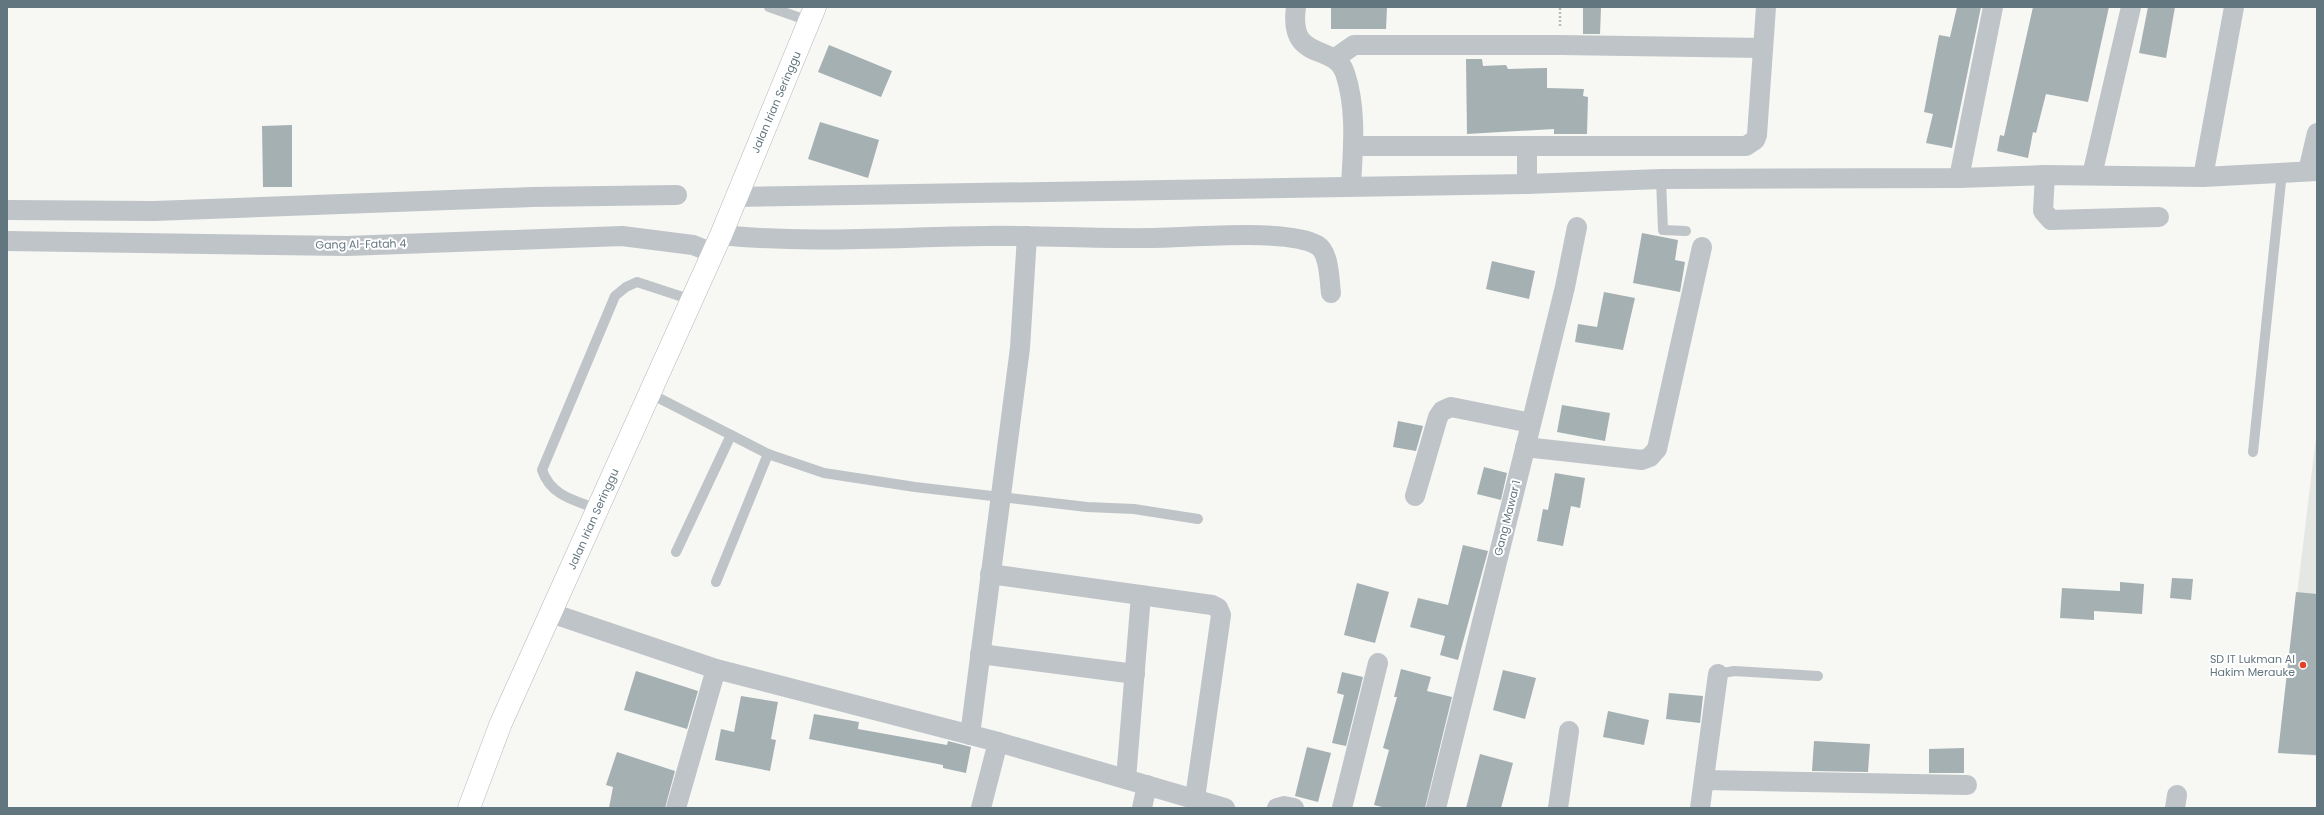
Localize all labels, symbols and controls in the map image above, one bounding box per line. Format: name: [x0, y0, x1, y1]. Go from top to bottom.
street label: Jalan Irian Seringgu: [747, 49, 805, 155]
street label: Gang Al-Fatah 4: [315, 235, 407, 253]
street label: Jalan Irian Seringgu: [563, 466, 623, 572]
street label: Gang Mawar 1: [1490, 479, 1524, 557]
place label: SD IT Lukman Al Hakim Merauke: [2210, 651, 2295, 680]
marker: SD IT Lukman Al Hakim Merauke: [2298, 660, 2308, 670]

